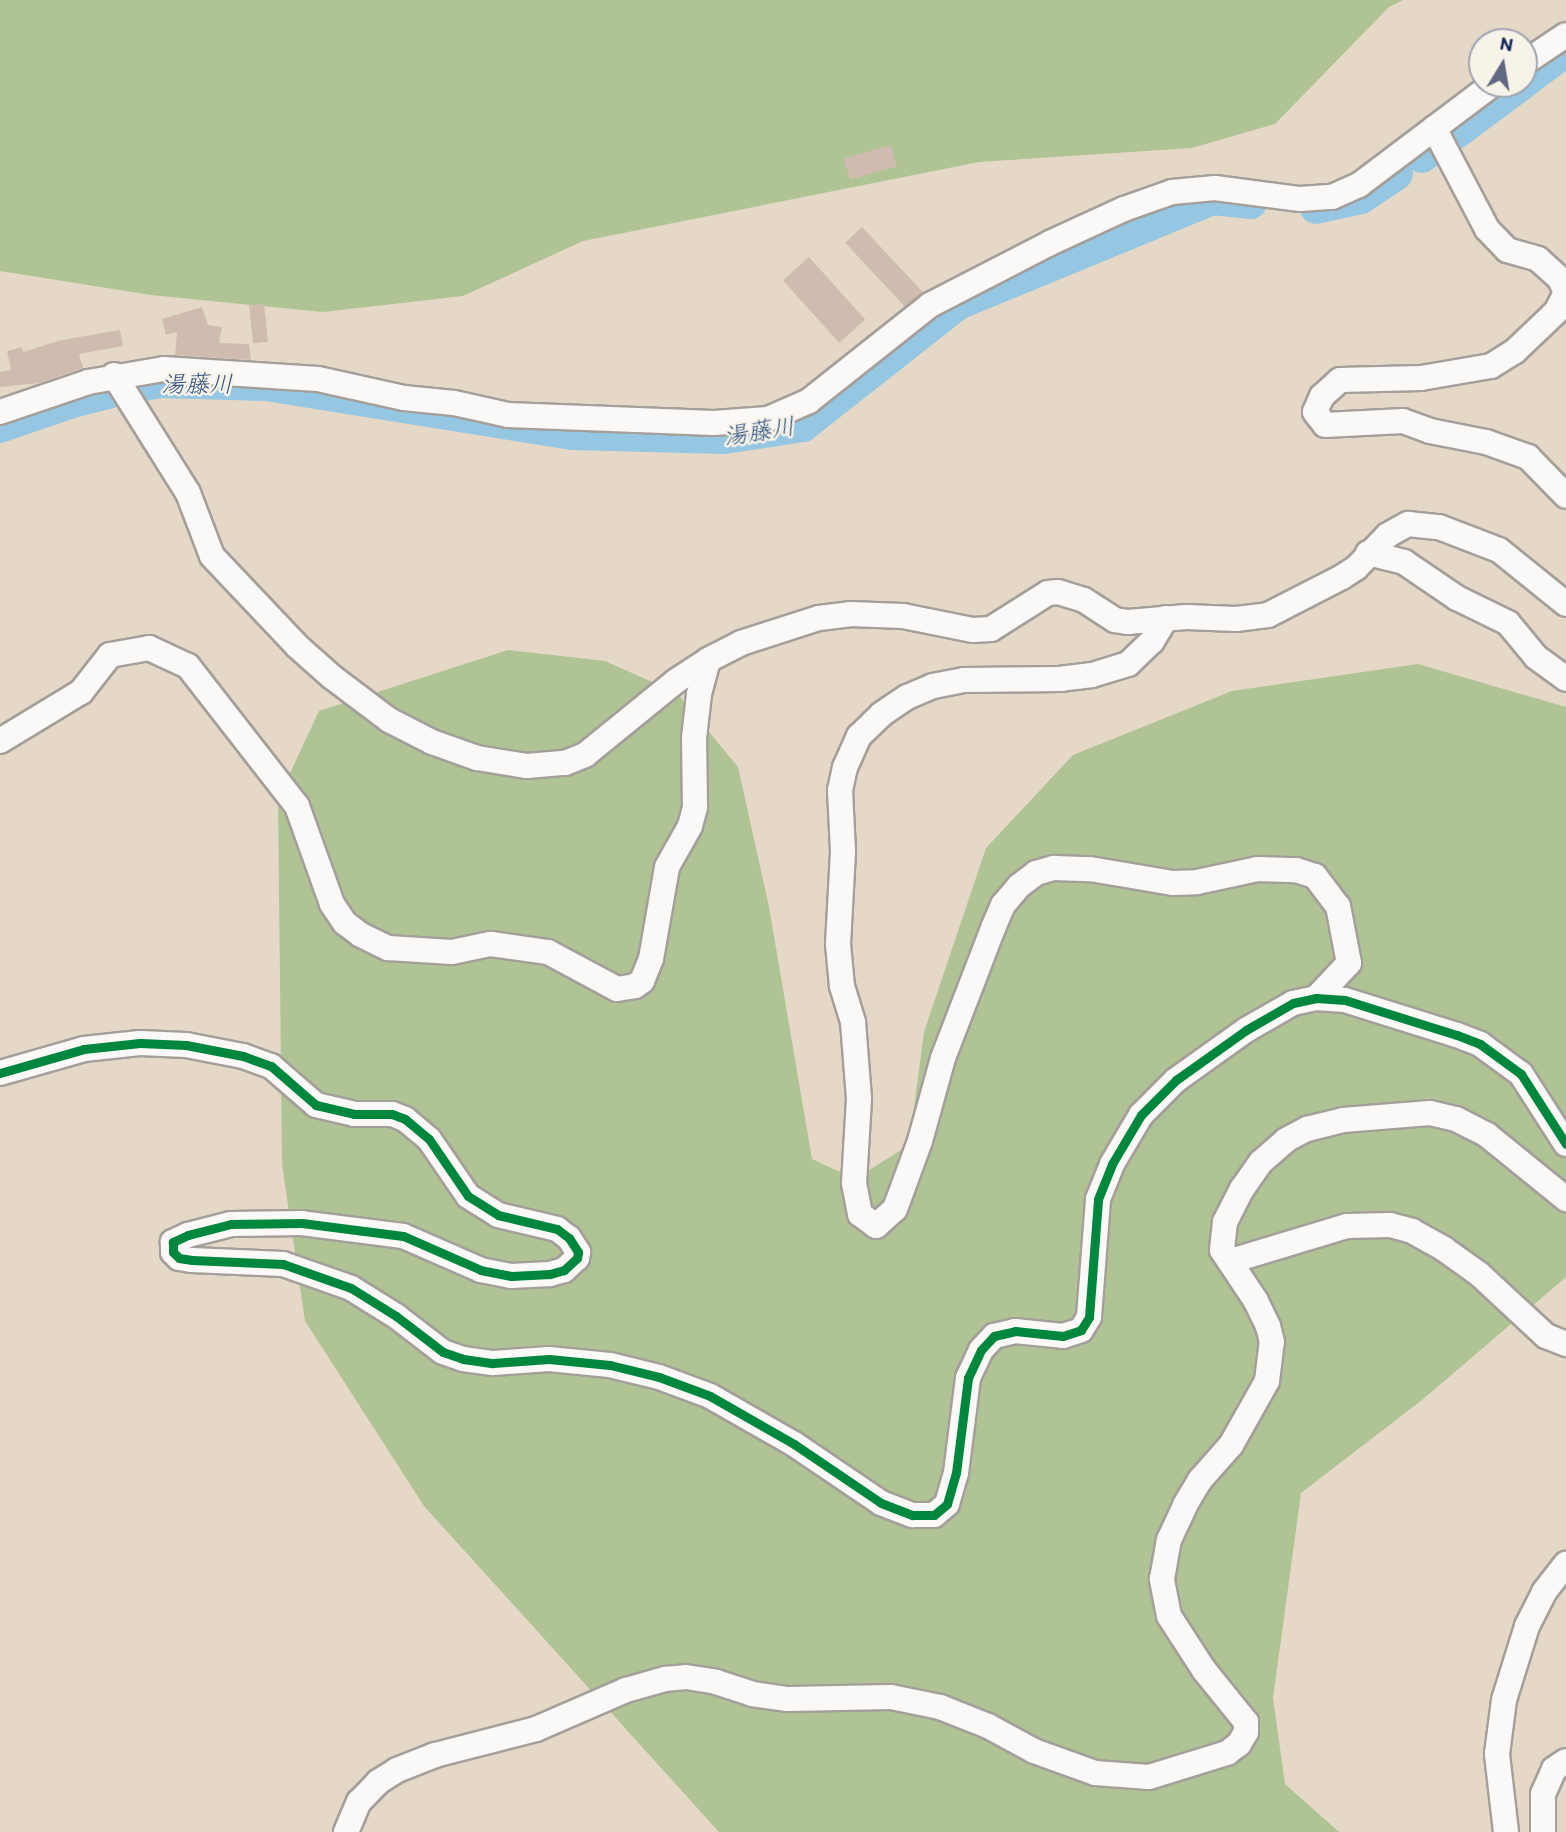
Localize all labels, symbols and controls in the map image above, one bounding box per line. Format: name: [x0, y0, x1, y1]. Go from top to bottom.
north arrow: [1468, 28, 1538, 98]
text: N: [1498, 31, 1515, 56]
water label: 湯藤川: [161, 370, 233, 398]
water label: 湯藤川: [721, 411, 797, 451]

